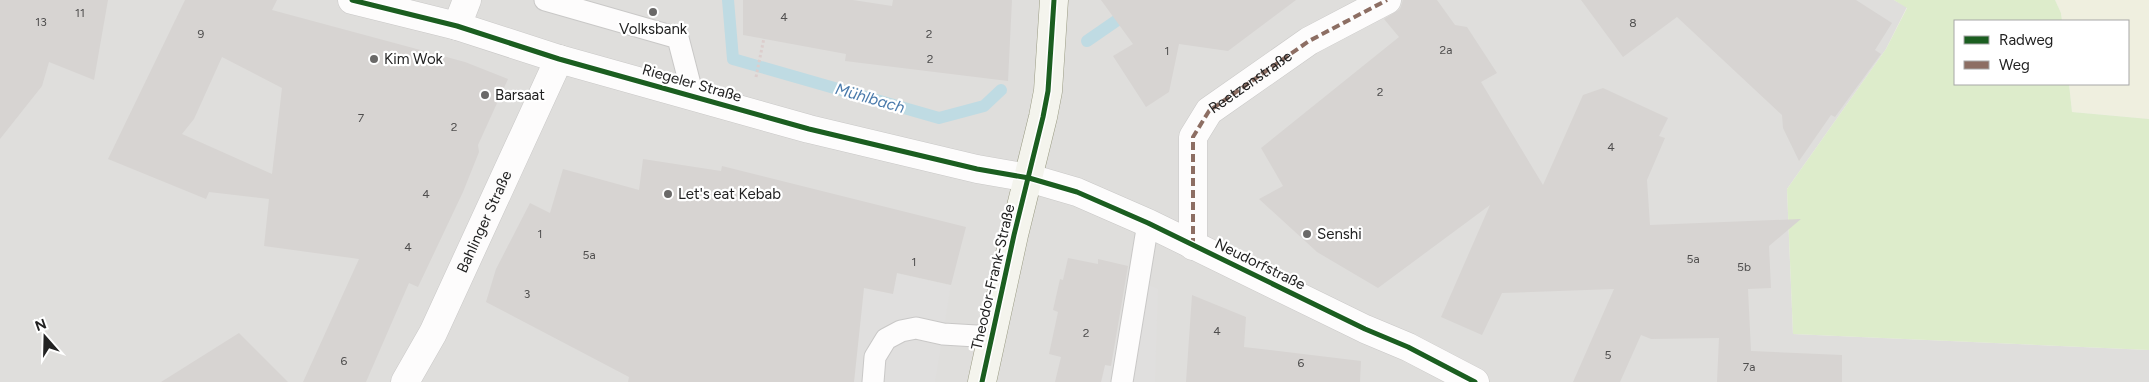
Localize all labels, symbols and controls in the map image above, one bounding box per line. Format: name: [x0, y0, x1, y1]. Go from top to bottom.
house number: 11: [75, 6, 85, 20]
marker: Volksbank: [647, 6, 659, 18]
house number: 4: [780, 10, 788, 24]
house number: 13: [35, 15, 47, 29]
house number: 8: [1629, 16, 1637, 30]
place label: Volksbank: [619, 20, 688, 38]
legend: [1954, 20, 2129, 85]
house number: 9: [198, 27, 205, 41]
house number: 2: [926, 27, 932, 41]
text: Radweg: [1999, 31, 2053, 49]
house number: 2a: [1440, 43, 1452, 57]
house number: 1: [1165, 44, 1169, 58]
street label: Reetzenstraße: [1205, 47, 1295, 117]
place label: Kim Wok: [384, 50, 444, 68]
house number: 2: [927, 52, 933, 66]
marker: Kim Wok: [368, 53, 380, 65]
text: Weg: [1999, 56, 2030, 74]
street label: Riegeler Straße: [640, 60, 744, 106]
water label: Mühlbach: [833, 79, 907, 117]
house number: 2: [1377, 85, 1383, 99]
place label: Barsaat: [495, 86, 545, 104]
marker: Barsaat: [479, 89, 491, 101]
house number: 7: [358, 111, 365, 125]
house number: 2: [451, 120, 457, 134]
house number: 4: [1607, 140, 1615, 154]
street label: Bahlinger Straße: [453, 168, 515, 276]
place label: Let's eat Kebab: [678, 185, 781, 203]
house number: 4: [422, 187, 430, 201]
marker: Let's eat Kebab: [662, 188, 674, 200]
street label: Theodor-Frank-Straße: [967, 202, 1019, 352]
place label: Senshi: [1317, 225, 1362, 243]
house number: 1: [538, 227, 542, 241]
marker: Senshi: [1301, 228, 1313, 240]
street label: Neudorfstraße: [1212, 234, 1308, 294]
house number: 4: [404, 240, 412, 254]
house number: 5a: [582, 248, 596, 262]
house number: 5a: [1686, 252, 1700, 266]
house number: 1: [912, 255, 916, 269]
house number: 5b: [1737, 260, 1751, 274]
house number: 3: [524, 287, 530, 301]
north arrow: [20, 312, 70, 362]
text: N: [33, 315, 49, 335]
house number: 4: [1213, 324, 1221, 338]
house number: 2: [1083, 326, 1089, 340]
house number: 5: [1605, 348, 1612, 362]
house number: 6: [341, 354, 348, 368]
house number: 6: [1298, 356, 1305, 370]
house number: 7a: [1743, 360, 1755, 374]

